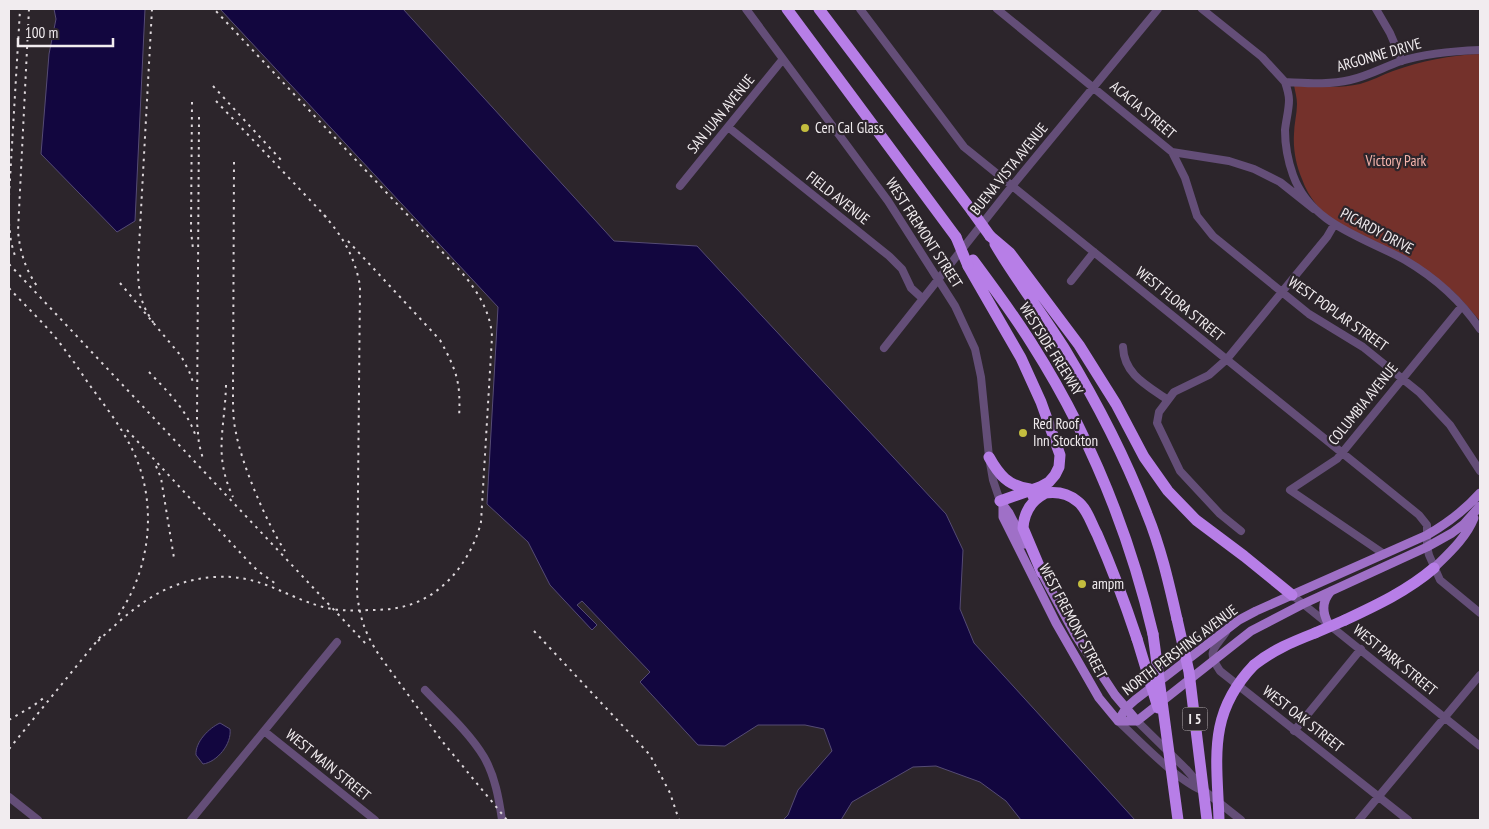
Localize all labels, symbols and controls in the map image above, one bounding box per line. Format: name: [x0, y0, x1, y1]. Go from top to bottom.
scale bar: [18, 15, 112, 47]
text: 100 m: [25, 23, 58, 42]
street label: ARGONNE DRIVE: [1334, 33, 1423, 76]
street label: SAN JUAN AVENUE: [683, 70, 758, 157]
street label: ACACIA STREET: [1107, 77, 1180, 143]
place label: Cen Cal Glass: [815, 118, 884, 137]
street label: BUENA VISTA AVENUE: [966, 119, 1052, 219]
marker: Cen Cal Glass: [799, 122, 811, 134]
park label: Victory Park: [1365, 151, 1427, 170]
street label: FIELD AVENUE: [803, 167, 874, 228]
street label: WEST FREMONT STREET: [882, 174, 967, 292]
street label: PICARDY DRIVE: [1337, 203, 1417, 258]
street label: WEST FLORA STREET: [1132, 262, 1229, 345]
street label: WEST POPLAR STREET: [1285, 272, 1392, 355]
street label: WESTSIDE FREEWAY: [1015, 299, 1088, 399]
street label: COLUMBIA AVENUE: [1324, 359, 1402, 449]
place label: Red Roof Inn Stockton: [1033, 414, 1098, 450]
marker: Red Roof Inn Stockton: [1017, 427, 1029, 439]
street label: WEST FREMONT STREET: [1035, 560, 1112, 682]
place label: ampm: [1092, 574, 1124, 593]
marker: ampm: [1076, 578, 1088, 590]
street label: NORTH PERSHING AVENUE: [1118, 600, 1241, 699]
street label: WEST PARK STREET: [1349, 620, 1441, 699]
street label: WEST OAK STREET: [1259, 681, 1348, 756]
road number: I 5: [1182, 708, 1208, 731]
street label: WEST MAIN STREET: [282, 725, 375, 805]

